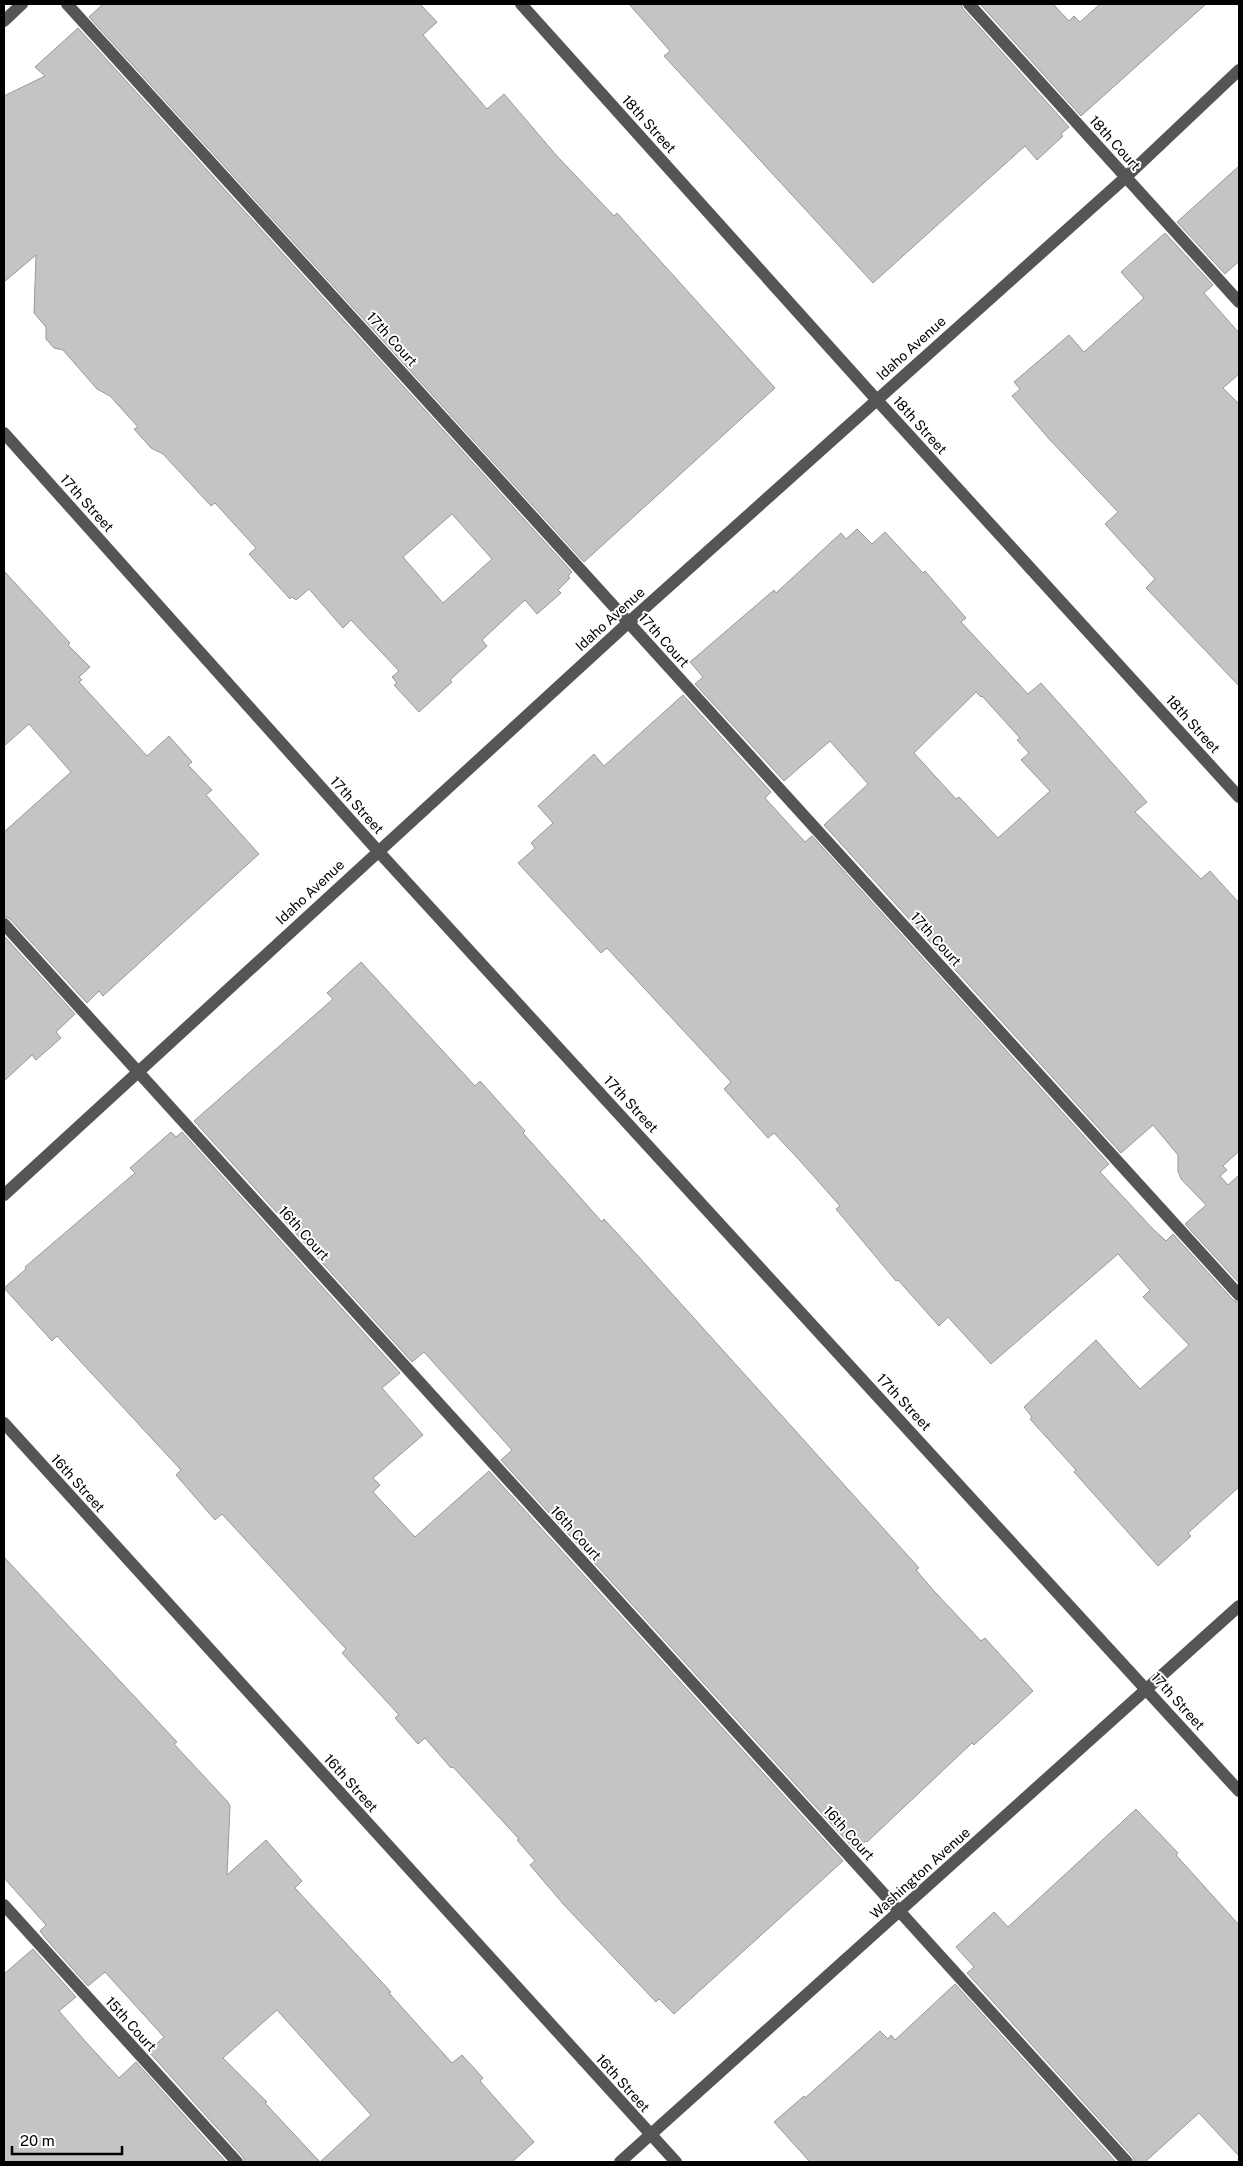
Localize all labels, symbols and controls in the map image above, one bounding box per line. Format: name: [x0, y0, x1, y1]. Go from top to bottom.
street label: 18th Street: [619, 92, 679, 156]
street label: 18th Court: [1086, 112, 1144, 174]
street label: 17th Court: [363, 309, 421, 369]
street label: Idaho Avenue: [873, 313, 949, 383]
street label: 18th Street: [890, 393, 950, 457]
street label: 17th Street: [57, 471, 117, 535]
street label: Idaho Avenue: [572, 584, 648, 654]
street label: 17th Court: [635, 610, 693, 670]
street label: 18th Street: [1163, 692, 1223, 756]
street label: 17th Street: [327, 773, 387, 837]
street label: Idaho Avenue: [273, 856, 347, 928]
street label: 17th Court: [907, 909, 965, 969]
street label: 17th Street: [601, 1072, 661, 1136]
street label: 16th Court: [275, 1202, 333, 1264]
street label: 17th Street: [874, 1370, 934, 1434]
street label: 16th Street: [48, 1451, 108, 1515]
street label: 16th Court: [547, 1502, 605, 1564]
street label: 17th Street: [1148, 1669, 1208, 1733]
street label: 16th Street: [321, 1751, 381, 1815]
street label: 16th Court: [820, 1802, 878, 1864]
street label: Washington Avenue: [867, 1824, 973, 1922]
street label: 15th Court: [102, 1993, 160, 2055]
street label: 16th Street: [593, 2051, 653, 2115]
scale bar: [12, 2124, 122, 2156]
text: 20 m: [20, 2132, 55, 2149]

